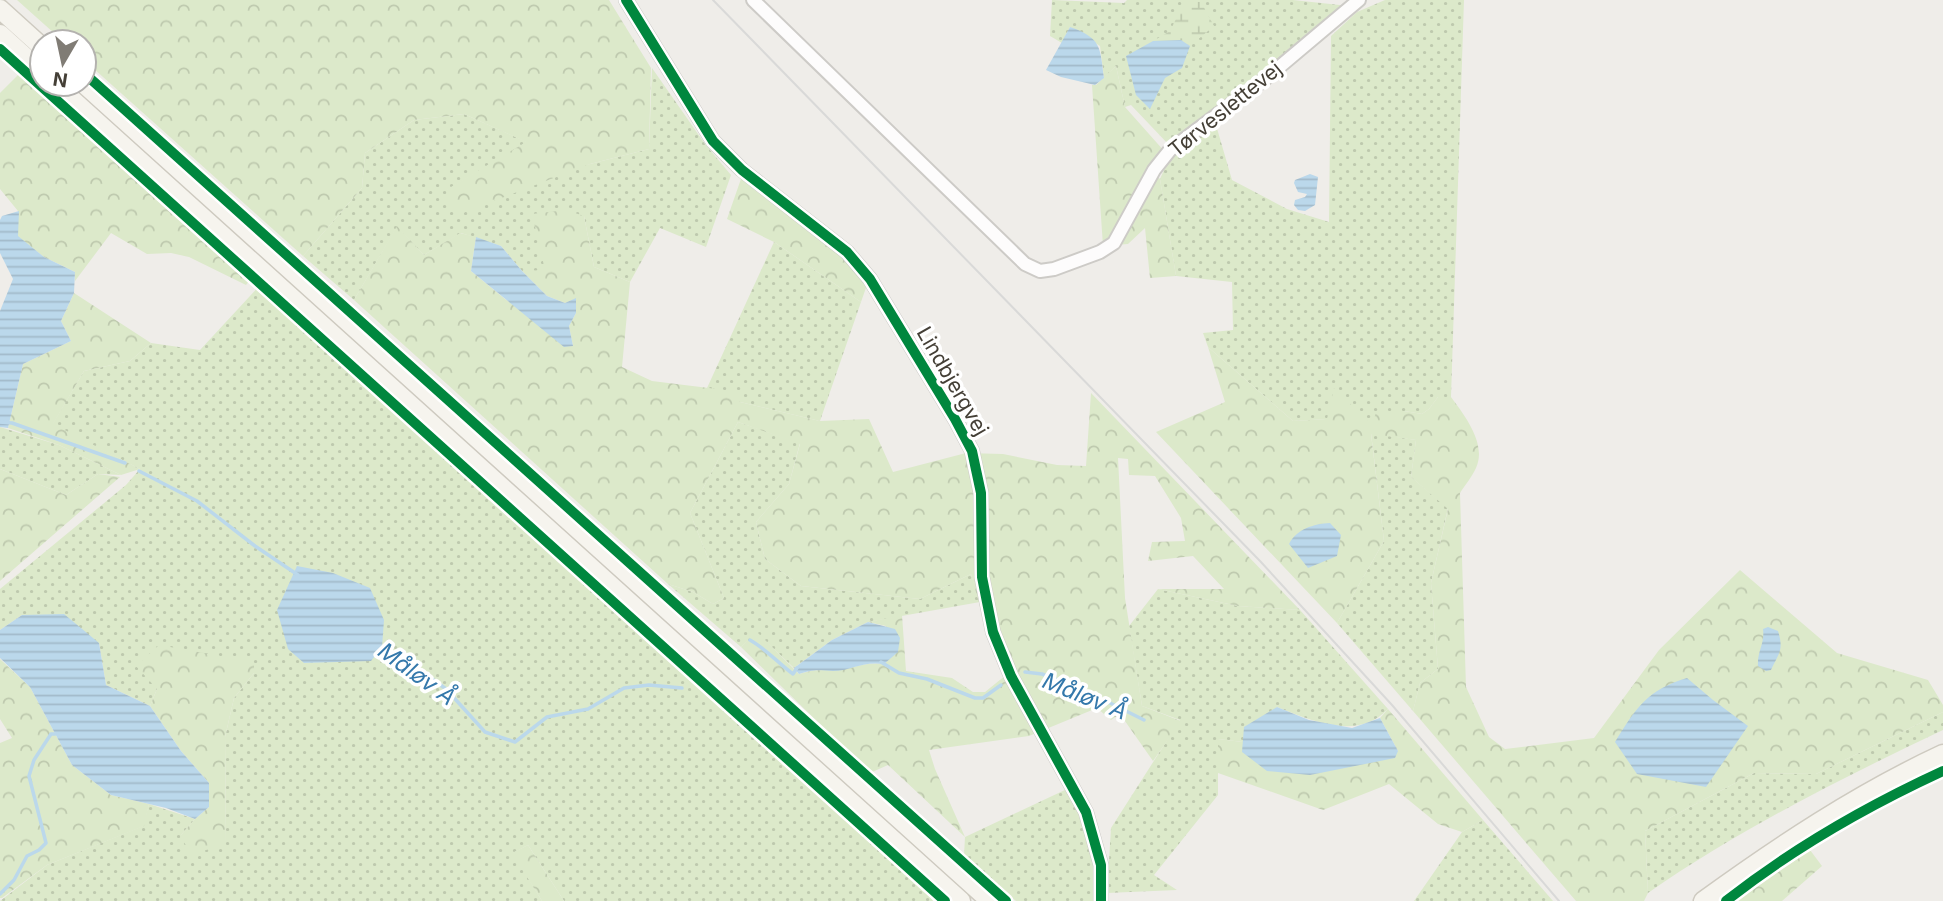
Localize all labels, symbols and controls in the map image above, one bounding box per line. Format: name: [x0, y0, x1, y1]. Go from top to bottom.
north arrow: [28, 28, 98, 98]
street label: Tørveslettevej: [1163, 56, 1287, 162]
text: N: [51, 67, 69, 92]
street label: Lindbjergvej: [912, 322, 994, 440]
water label: Måløv Å: [373, 636, 462, 712]
water label: Måløv Å: [1038, 665, 1132, 726]

